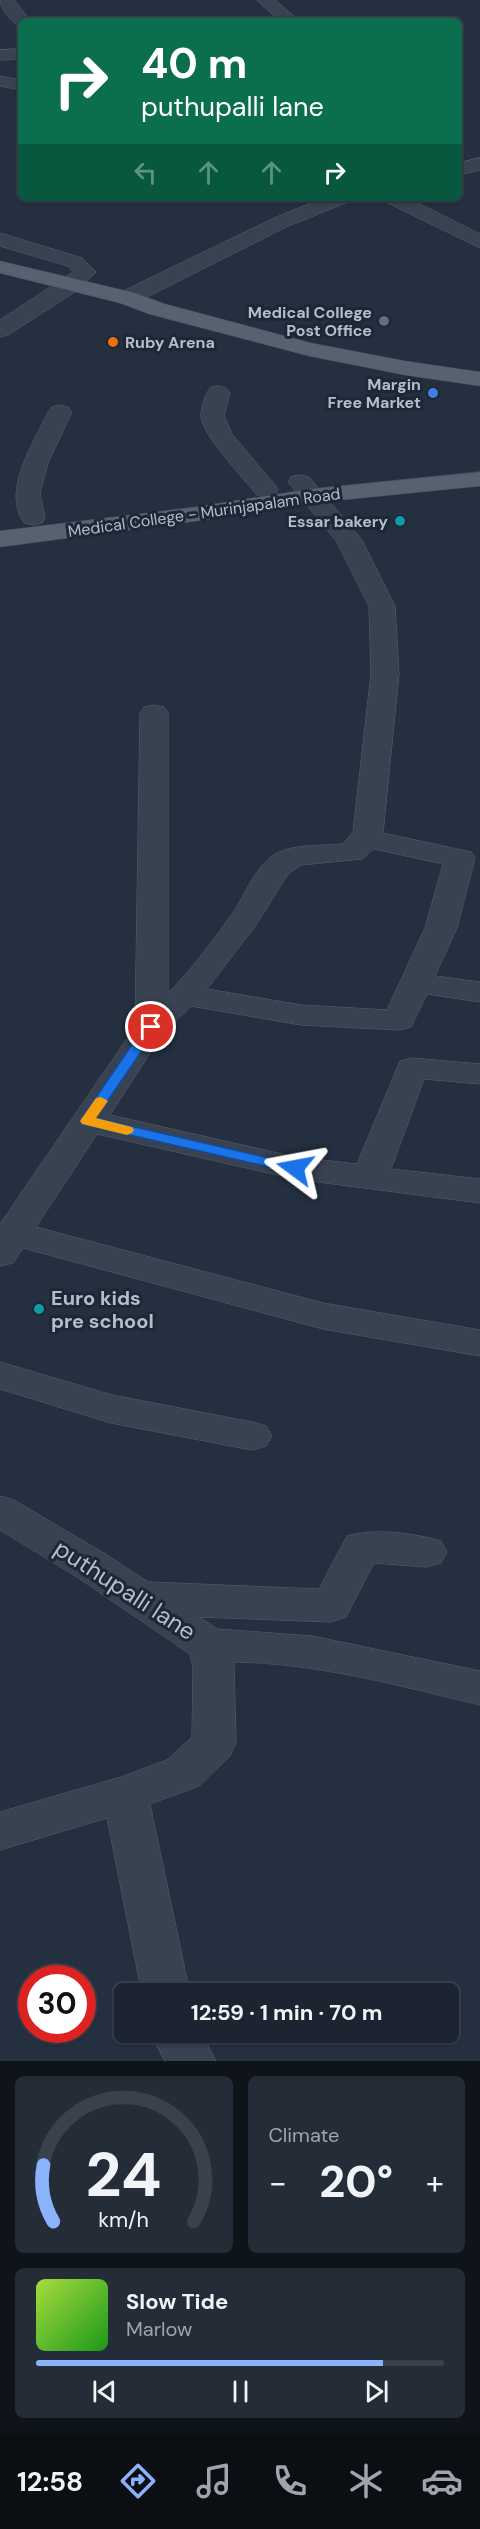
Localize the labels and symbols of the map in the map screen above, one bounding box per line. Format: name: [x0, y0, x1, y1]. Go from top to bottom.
place label: Medical College Post Office: [248, 302, 372, 341]
marker: Medical College Post Office: [377, 314, 391, 328]
place label: Ruby Arena: [125, 332, 215, 353]
marker: Ruby Arena: [106, 335, 120, 349]
place label: Margin Free Market: [328, 374, 421, 413]
marker: Margin Free Market: [426, 386, 440, 400]
street label: Medical College - Murinjapalam Road: [66, 483, 342, 542]
place label: Essar bakery: [288, 511, 388, 532]
marker: Essar bakery: [393, 514, 407, 528]
pin: [125, 1001, 176, 1052]
position arrow: [263, 1136, 327, 1200]
place label: Euro kids pre school: [51, 1285, 154, 1334]
marker: Euro kids pre school: [32, 1302, 46, 1316]
street label: puthupalli lane: [49, 1532, 202, 1647]
speed limit sign: 30: [18, 1965, 96, 2043]

